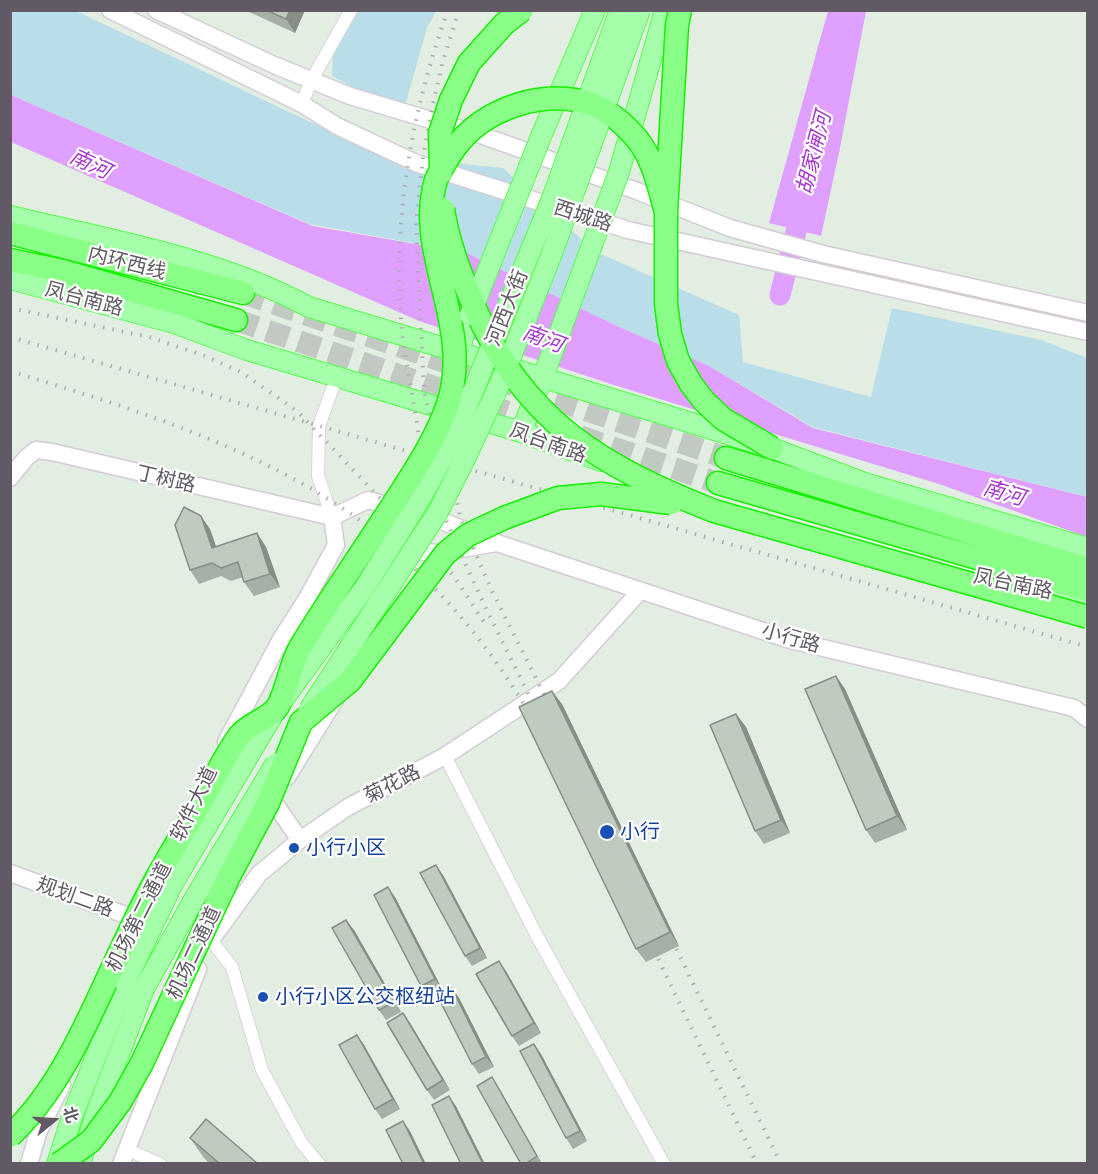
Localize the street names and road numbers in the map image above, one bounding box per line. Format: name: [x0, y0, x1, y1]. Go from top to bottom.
street label: 西城路: [551, 195, 615, 237]
street label: 内环西线: [85, 242, 169, 284]
street label: 河西大街: [481, 266, 533, 350]
street label: 凤台南路: [42, 277, 126, 321]
street label: 凤台南路: [506, 418, 590, 468]
street label: 丁树路: [134, 461, 198, 497]
street label: 凤台南路: [971, 564, 1055, 604]
street label: 小行路: [759, 618, 823, 658]
street label: 菊花路: [360, 760, 424, 808]
street label: 软件大道: [166, 763, 222, 845]
street label: 机场第二通道: [101, 858, 177, 976]
street label: 规划二路: [33, 872, 117, 922]
street label: 机场二通道: [162, 903, 226, 1003]

